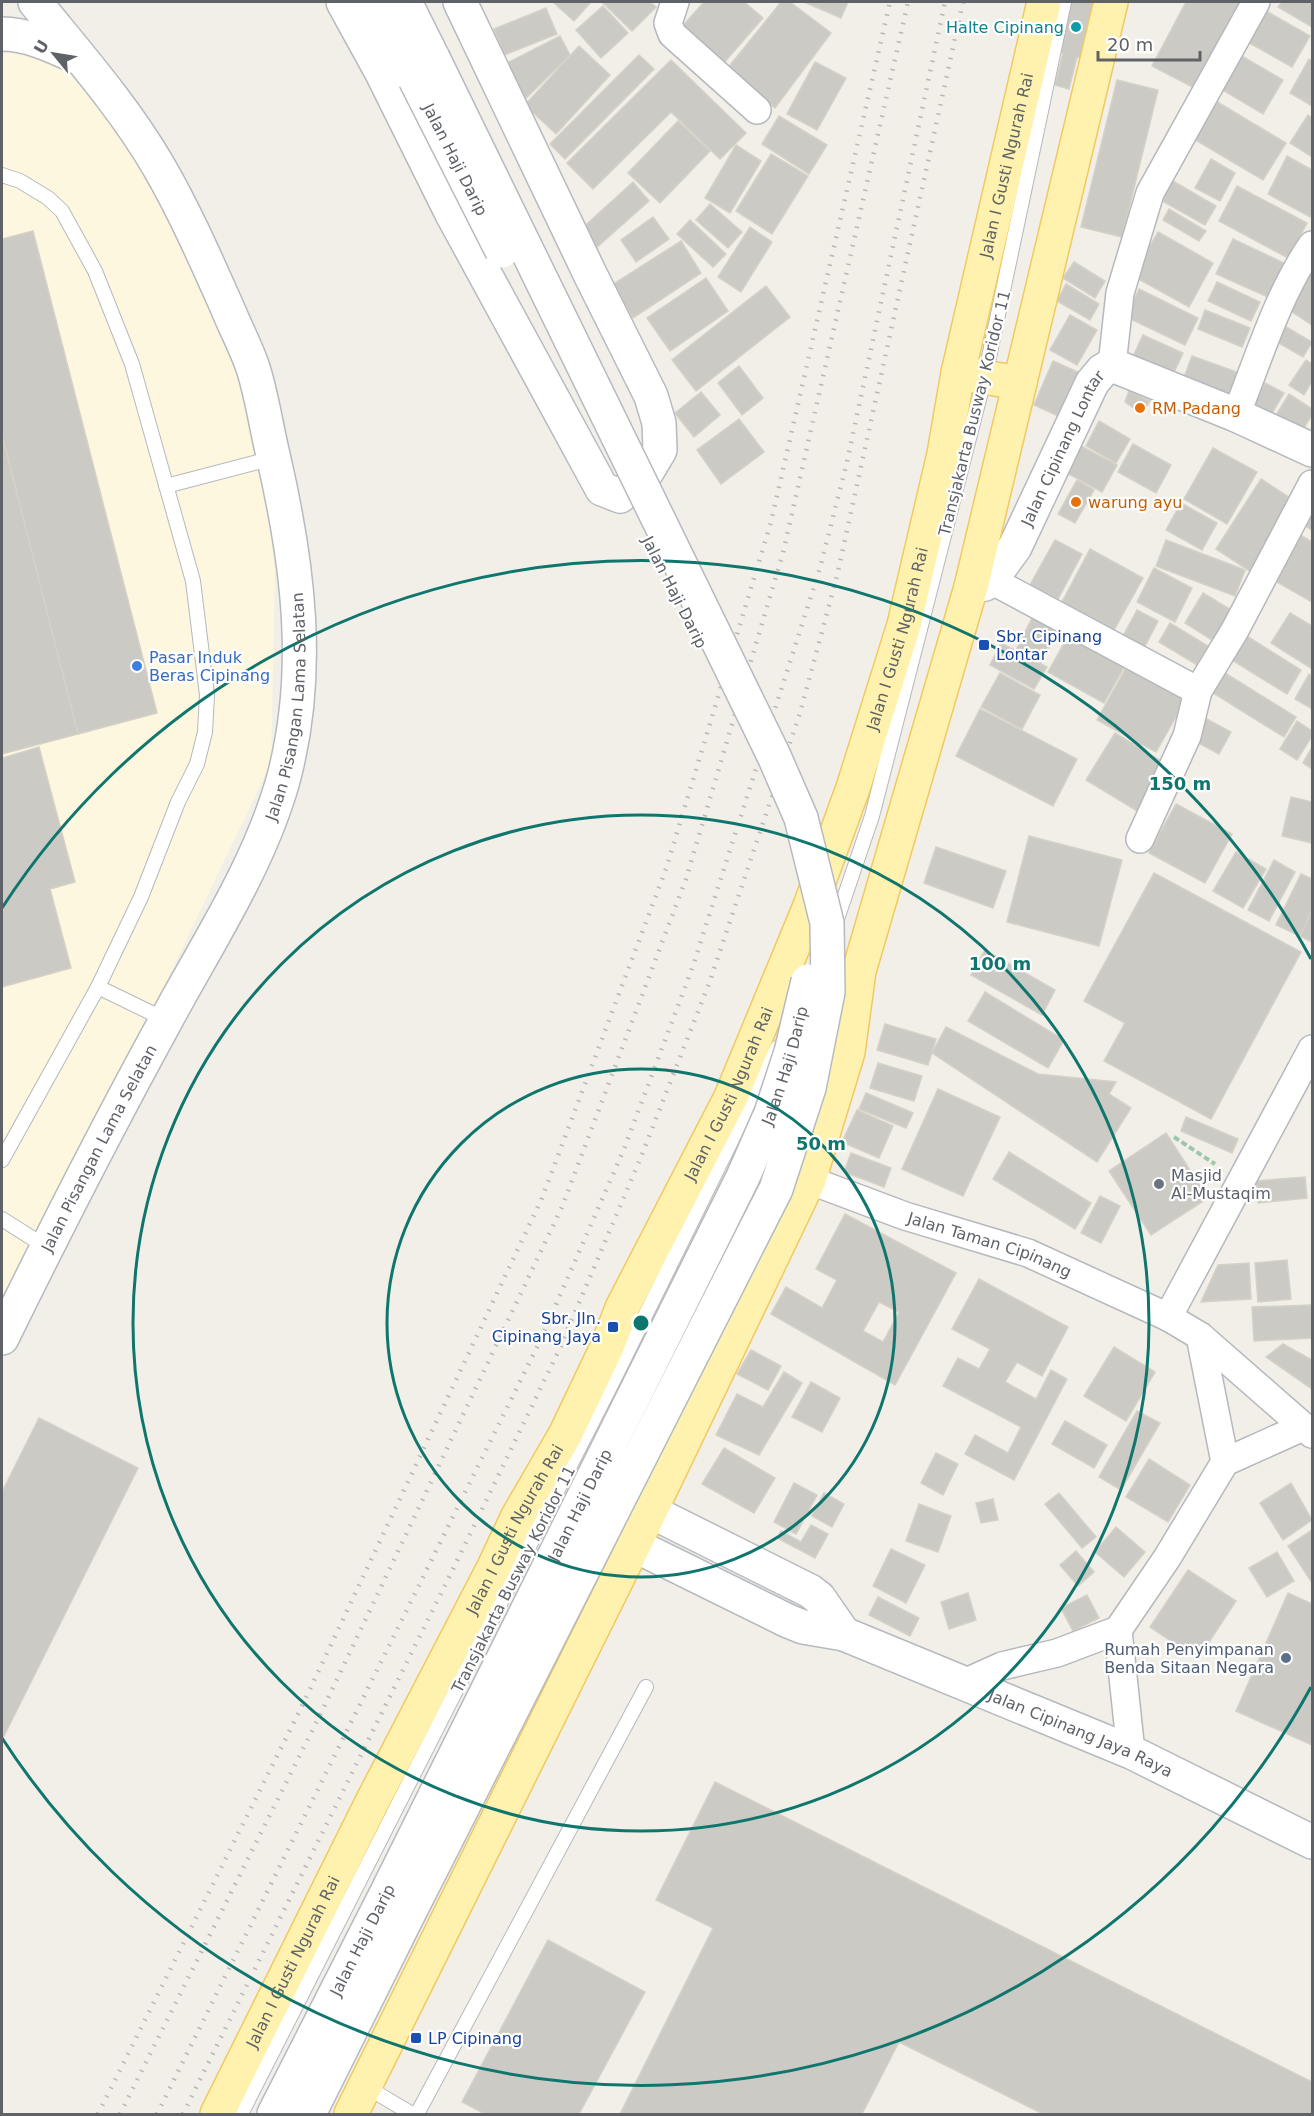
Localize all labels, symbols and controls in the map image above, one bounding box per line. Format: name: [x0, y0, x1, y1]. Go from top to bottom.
place label: Halte Cipinang: [946, 18, 1064, 37]
marker: Halte Cipinang: [1069, 20, 1083, 34]
north arrow: [24, 24, 84, 84]
scale bar: [1098, 24, 1200, 62]
text: 20 m: [1107, 34, 1153, 55]
text: U: [30, 36, 53, 57]
street label: Jalan I Gusti Ngurah Rai: [976, 71, 1037, 261]
street label: Jalan Haji Darip: [418, 99, 491, 219]
street label: Transjakarta Busway Koridor 11: [934, 288, 1014, 539]
street label: Jalan Cipinang Lontar: [1017, 366, 1109, 530]
place label: RM Padang: [1152, 399, 1241, 418]
marker: RM Padang: [1133, 401, 1147, 415]
place label: warung ayu: [1088, 493, 1182, 512]
marker: warung ayu: [1069, 495, 1083, 509]
street label: Jalan Haji Darip: [638, 532, 711, 651]
street label: Jalan I Gusti Ngurah Rai: [862, 545, 932, 734]
street label: Jalan Pisangan Lama Selatan: [261, 592, 309, 824]
place label: Sbr. Cipinang Lontar: [996, 627, 1102, 664]
marker: Sbr. Cipinang Lontar: [977, 638, 991, 652]
place label: Pasar Induk Beras Cipinang: [149, 648, 270, 685]
marker: Pasar Induk Beras Cipinang: [130, 659, 144, 673]
text: 150 m: [1149, 773, 1211, 794]
text: 100 m: [969, 953, 1031, 974]
street label: Jalan I Gusti Ngurah Rai: [680, 1004, 777, 1185]
street label: Jalan Haji Darip: [757, 1004, 812, 1129]
street label: Jalan Pisangan Lama Selatan: [37, 1041, 161, 1256]
text: 50 m: [796, 1133, 846, 1154]
place label: Masjid Al-Mustaqim: [1171, 1166, 1271, 1203]
marker: Masjid Al-Mustaqim: [1152, 1177, 1166, 1191]
street label: Jalan Taman Cipinang: [904, 1208, 1075, 1282]
place label: Sbr. Jln. Cipinang Jaya: [492, 1309, 601, 1346]
centre of rings: [631, 1313, 651, 1333]
marker: Sbr. Jln. Cipinang Jaya: [606, 1320, 620, 1334]
street label: Jalan I Gusti Ngurah Rai: [462, 1441, 567, 1619]
street label: Jalan Haji Darip: [544, 1446, 616, 1566]
street label: Transjakarta Busway Koridor 11: [447, 1462, 579, 1697]
place label: Rumah Penyimpanan Benda Sitaan Negara: [1104, 1640, 1274, 1677]
marker: Rumah Penyimpanan Benda Sitaan Negara: [1279, 1651, 1293, 1665]
street label: Jalan Cipinang Jaya Raya: [985, 1685, 1176, 1781]
street label: Jalan I Gusti Ngurah Rai: [242, 1873, 344, 2052]
street label: Jalan Haji Darip: [326, 1881, 399, 2000]
place label: LP Cipinang: [428, 2029, 522, 2048]
marker: LP Cipinang: [409, 2031, 423, 2045]

